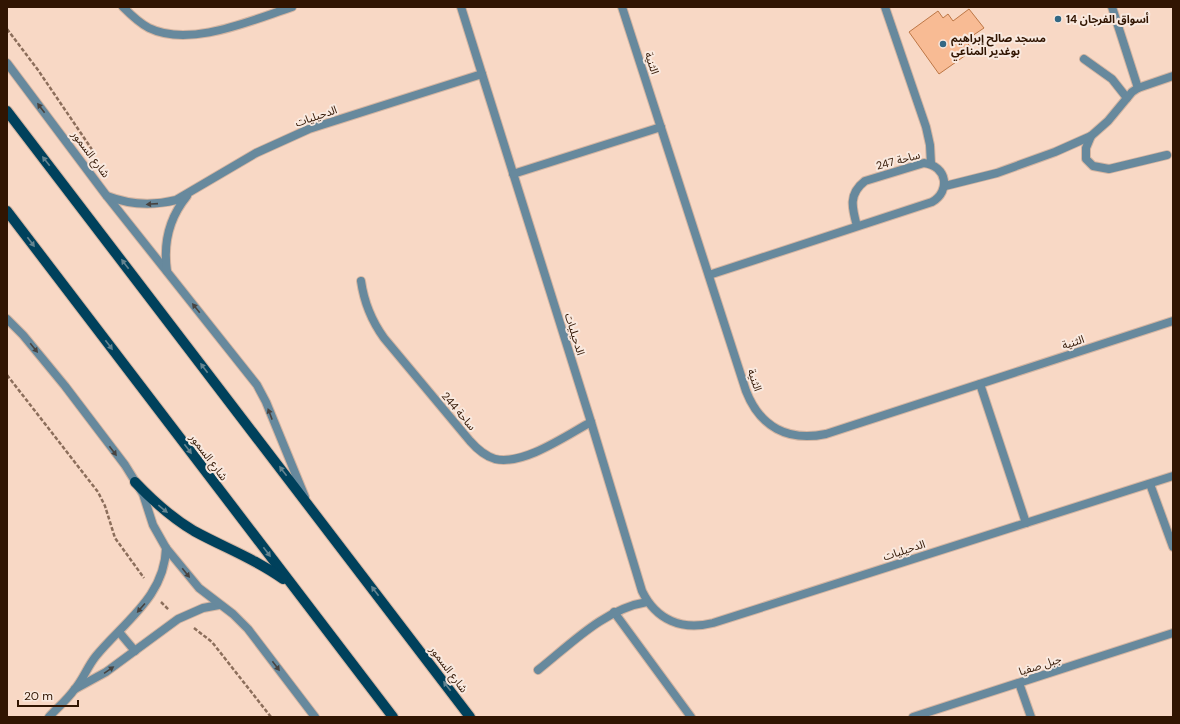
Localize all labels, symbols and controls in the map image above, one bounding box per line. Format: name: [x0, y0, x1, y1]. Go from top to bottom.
place label: أسواق الفرجان 14: [1066, 12, 1149, 26]
marker: أسواق الفرجان 14: [1053, 14, 1063, 24]
place label: مسجد صالح إبراهيم بوغدير المناعي: [951, 31, 1046, 61]
marker: مسجد صالح إبراهيم بوغدير المناعي: [938, 39, 948, 49]
street label: الثنية: [642, 50, 662, 76]
street label: الدحيليات: [293, 102, 339, 130]
one-way arrow: [37, 103, 45, 114]
street label: شارع السمور: [68, 127, 113, 181]
street label: ساحة 247: [874, 147, 922, 173]
one-way arrow: [42, 156, 50, 167]
one-way arrow: [146, 200, 158, 207]
one-way arrow: [26, 236, 35, 247]
one-way arrow: [121, 259, 129, 270]
one-way arrow: [192, 303, 201, 313]
street label: الدحيليات: [562, 311, 588, 357]
street label: الثنية: [1060, 332, 1086, 352]
one-way arrow: [105, 340, 114, 351]
one-way arrow: [29, 343, 38, 353]
one-way arrow: [200, 362, 208, 373]
street label: الثنية: [745, 367, 765, 393]
street label: ساحة 244: [439, 389, 479, 433]
one-way arrow: [267, 408, 273, 420]
street label: شارع السمور: [186, 430, 231, 484]
one-way arrow: [184, 443, 192, 454]
one-way arrow: [109, 445, 118, 456]
one-way arrow: [279, 465, 287, 476]
one-way arrow: [158, 505, 169, 514]
street label: الدحيليات: [881, 537, 927, 563]
one-way arrow: [263, 547, 271, 558]
one-way arrow: [182, 568, 191, 579]
one-way arrow: [371, 585, 379, 596]
one-way arrow: [136, 603, 145, 614]
street label: شارع السمور: [426, 642, 471, 696]
street label: جبل صفيا: [1017, 651, 1064, 678]
one-way arrow: [272, 660, 280, 671]
one-way arrow: [104, 666, 114, 674]
one-way arrow: [443, 680, 451, 691]
scale bar: [18, 682, 78, 708]
text: 20 m: [24, 688, 53, 704]

